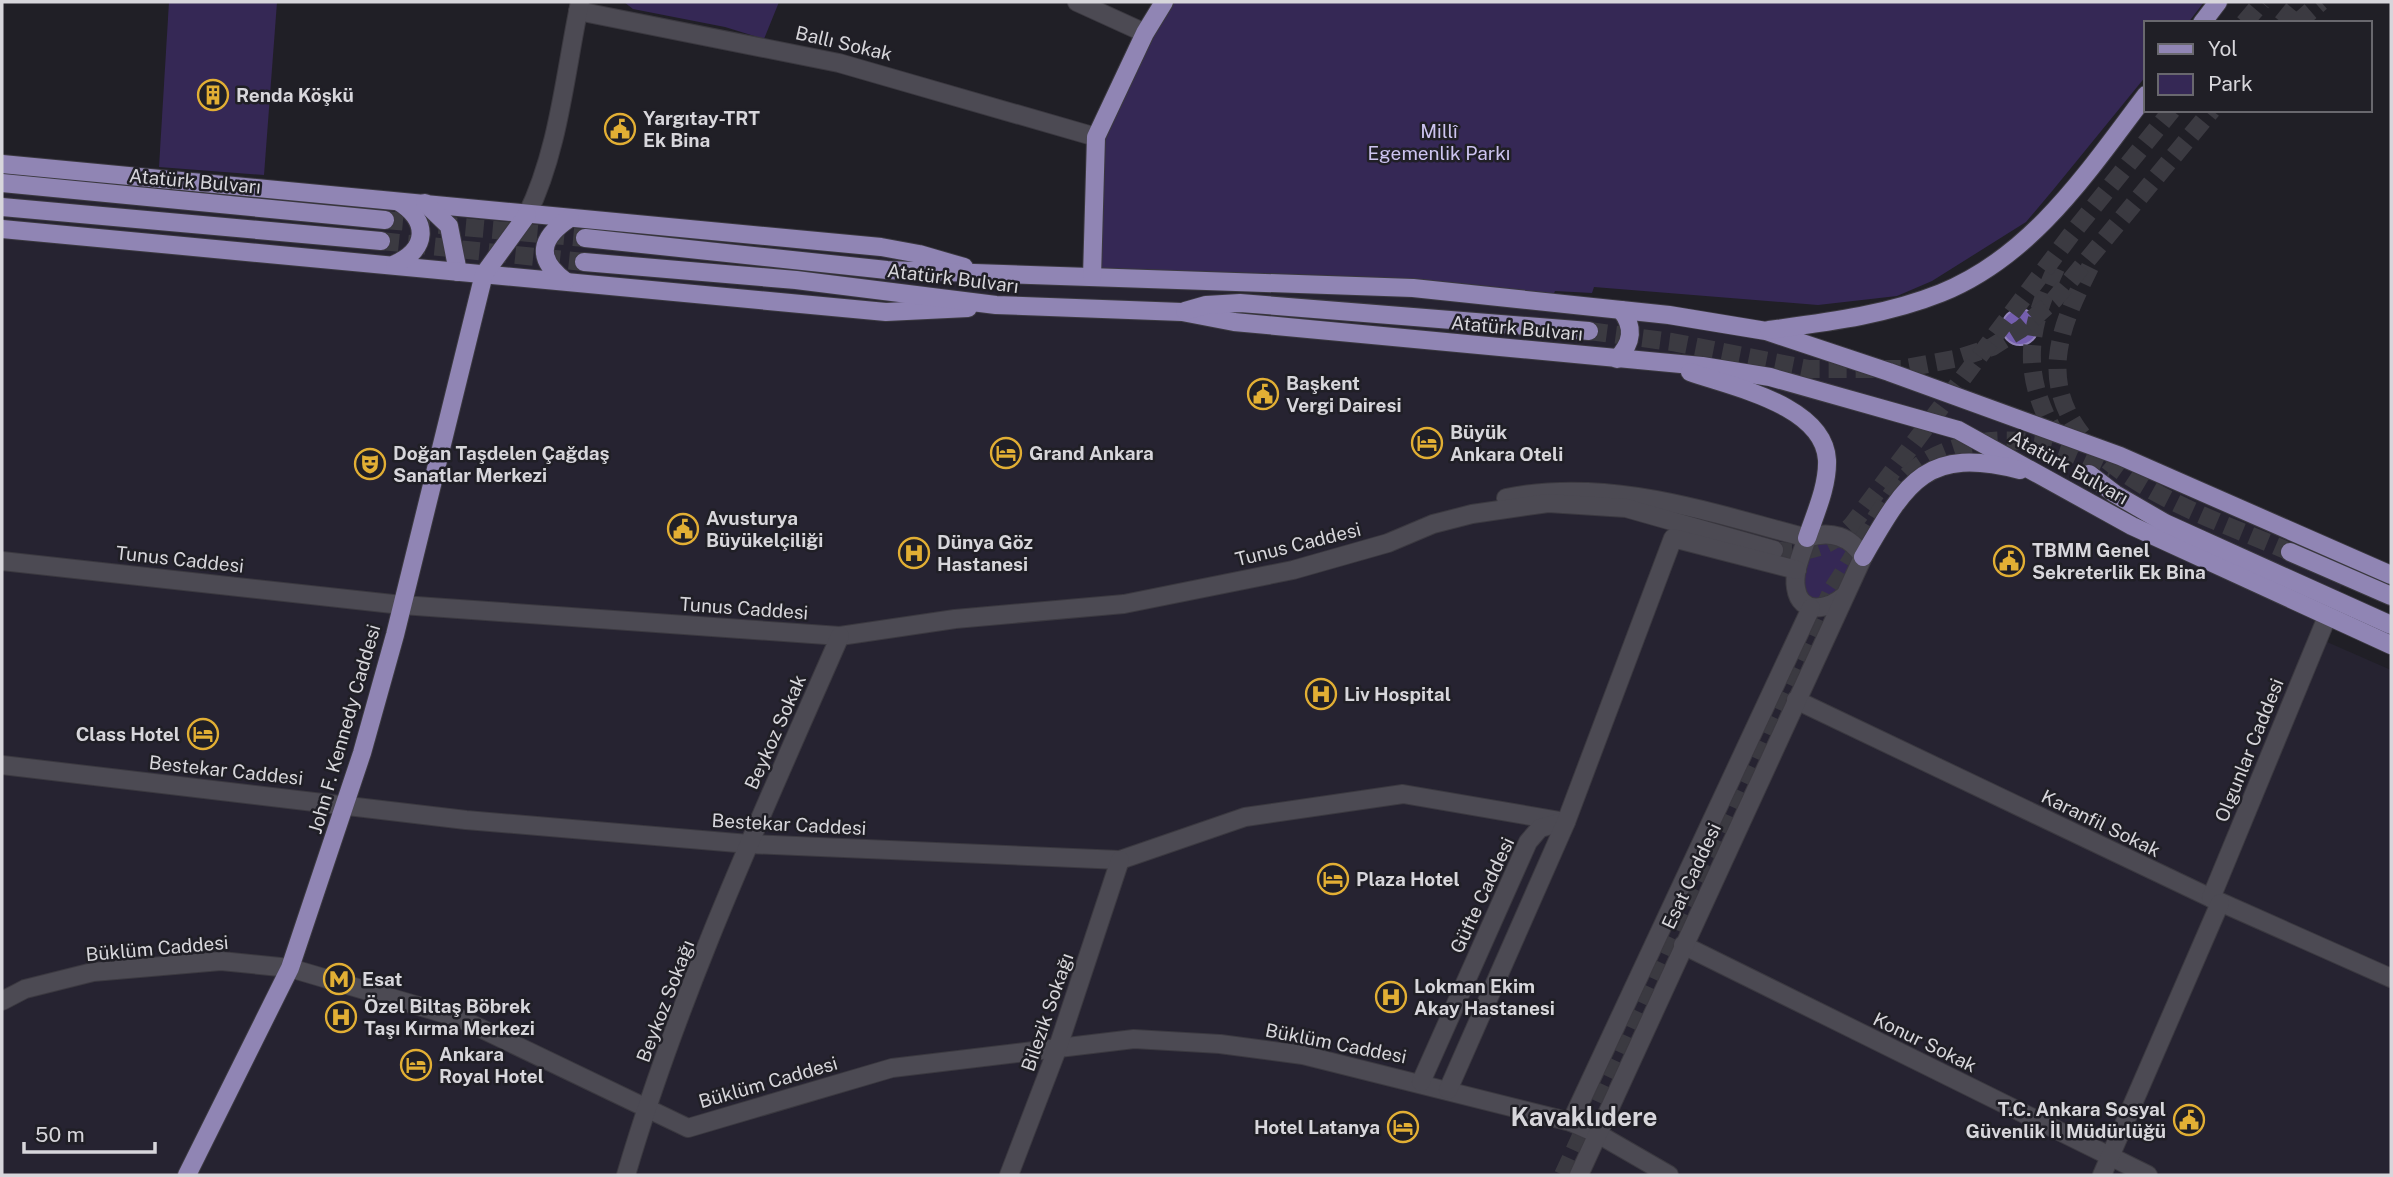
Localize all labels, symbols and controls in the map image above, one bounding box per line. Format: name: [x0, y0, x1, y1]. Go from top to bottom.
street label: Ballı Sokak: [793, 21, 895, 65]
legend: [2144, 21, 2372, 112]
text: Yol: [2208, 36, 2238, 61]
text: Park: [2208, 71, 2253, 96]
building icon: Renda Köşkü: [196, 78, 230, 112]
place label: Renda Köşkü: [236, 84, 354, 106]
place label: Yargıtay-TRT Ek Bina: [643, 107, 760, 151]
public building icon: Yargıtay-TRT Ek Bina: [603, 112, 637, 146]
park label: Millî Egemenlik Parkı: [1368, 120, 1510, 164]
street label: Atatürk Bulvarı: [128, 164, 262, 198]
street label: Atatürk Bulvarı: [886, 259, 1020, 297]
street label: Atatürk Bulvarı: [1450, 311, 1584, 345]
place label: Başkent Vergi Dairesi: [1286, 372, 1402, 416]
public building icon: Başkent Vergi Dairesi: [1246, 377, 1280, 411]
place label: Büyük Ankara Oteli: [1450, 421, 1563, 465]
street label: Atatürk Bulvarı: [2006, 425, 2132, 509]
hotel icon: Büyük Ankara Oteli: [1410, 426, 1444, 460]
hotel icon: Grand Ankara: [989, 436, 1023, 470]
place label: Doğan Taşdelen Çağdaş Sanatlar Merkezi: [393, 442, 609, 486]
place label: Grand Ankara: [1029, 442, 1154, 464]
theatre icon: Doğan Taşdelen Çağdaş Sanatlar Merkezi: [353, 447, 387, 481]
place label: Avusturya Büyükelçiliği: [706, 507, 823, 551]
public building icon: Avusturya Büyükelçiliği: [666, 512, 700, 546]
street label: Tunus Caddesi: [1233, 518, 1363, 570]
place label: Dünya Göz Hastanesi: [937, 531, 1033, 575]
hospital icon: Dünya Göz Hastanesi: [897, 536, 931, 570]
place label: TBMM Genel Sekreterlik Ek Bina: [2032, 539, 2206, 583]
street label: Tunus Caddesi: [115, 541, 245, 577]
public building icon: TBMM Genel Sekreterlik Ek Bina: [1992, 544, 2026, 578]
street label: Tunus Caddesi: [679, 593, 809, 623]
street label: John F. Kennedy Caddesi: [304, 622, 384, 836]
street label: Beykoz Sokak: [740, 671, 810, 793]
street label: Olgunlar Caddesi: [2210, 675, 2288, 825]
hospital icon: Liv Hospital: [1304, 677, 1338, 711]
place label: Liv Hospital: [1344, 683, 1451, 705]
hotel icon: Class Hotel: [186, 717, 220, 751]
place label: Class Hotel: [76, 723, 180, 745]
street label: Bestekar Caddesi: [148, 751, 304, 789]
street label: Karanfil Sokak: [2038, 785, 2164, 861]
street label: Bestekar Caddesi: [711, 809, 867, 839]
street label: Esat Caddesi: [1657, 819, 1725, 933]
street label: Güfte Caddesi: [1446, 834, 1518, 956]
hotel icon: Plaza Hotel: [1316, 862, 1350, 896]
place label: Plaza Hotel: [1356, 868, 1460, 890]
street label: Büklüm Caddesi: [85, 931, 229, 965]
street label: Beykoz Sokağı: [632, 937, 698, 1065]
street label: Bilezik Sokağı: [1017, 950, 1077, 1074]
metro station icon: Esat: [322, 962, 356, 996]
place label: Esat: [362, 968, 402, 990]
place label: Lokman Ekim Akay Hastanesi: [1414, 975, 1555, 1019]
hospital icon: Lokman Ekim Akay Hastanesi: [1374, 980, 1408, 1014]
place label: Özel Biltaş Böbrek Taşı Kırma Merkezi: [364, 995, 535, 1039]
hospital icon: Özel Biltaş Böbrek Taşı Kırma Merkezi: [324, 1000, 358, 1034]
street label: Konur Sokak: [1870, 1007, 1981, 1077]
street label: Büklüm Caddesi: [1264, 1019, 1408, 1067]
place label: Ankara Royal Hotel: [439, 1043, 544, 1087]
hotel icon: Ankara Royal Hotel: [399, 1048, 433, 1082]
street label: Büklüm Caddesi: [696, 1052, 840, 1112]
place label: T.C. Ankara Sosyal Güvenlik İl Müdürlüğü: [1966, 1098, 2166, 1142]
district label: Kavaklıdere: [1510, 1101, 1658, 1132]
public building icon: T.C. Ankara Sosyal Güvenlik İl Müdürlüğü: [2172, 1103, 2206, 1137]
scale bar: [24, 1110, 156, 1154]
hotel icon: Hotel Latanya: [1386, 1110, 1420, 1144]
place label: Hotel Latanya: [1254, 1116, 1380, 1138]
text: 50 m: [35, 1122, 85, 1147]

